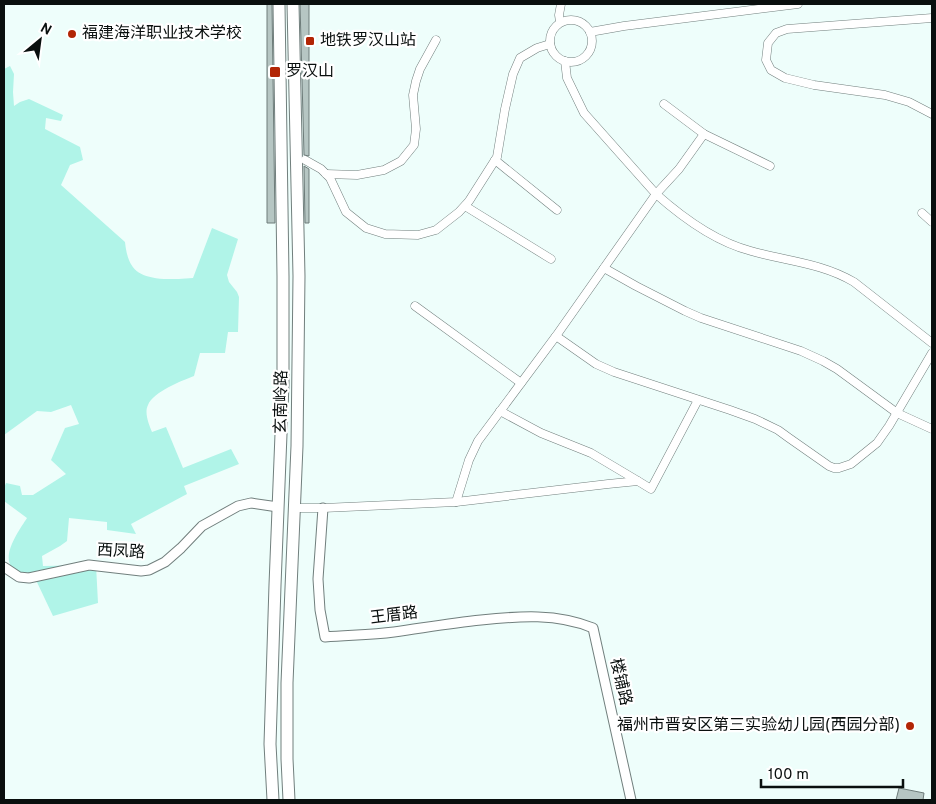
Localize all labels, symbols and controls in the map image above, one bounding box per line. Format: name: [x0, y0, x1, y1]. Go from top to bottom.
north arrow: [15, 15, 65, 65]
text: N: [37, 20, 54, 40]
place label: 福建海洋职业技术学校: [82, 24, 242, 44]
marker: 福建海洋职业技术学校: [66, 28, 78, 40]
place label: 地铁罗汉山站: [320, 31, 416, 51]
marker: 地铁罗汉山站: [304, 35, 316, 47]
place label: 罗汉山: [286, 62, 334, 82]
marker: 罗汉山: [268, 65, 282, 79]
street label: 玄南岭路: [271, 370, 293, 434]
street label: 西凤路: [97, 541, 145, 563]
street label: 王厝路: [369, 603, 419, 629]
street label: 楼铺路: [605, 656, 635, 708]
place label: 福州市晋安区第三实验幼儿园(西园分部): [617, 716, 900, 736]
marker: 福州市晋安区第三实验幼儿园(西园分部): [904, 720, 916, 732]
scale bar: [761, 756, 904, 788]
text: 100 m: [768, 766, 809, 785]

